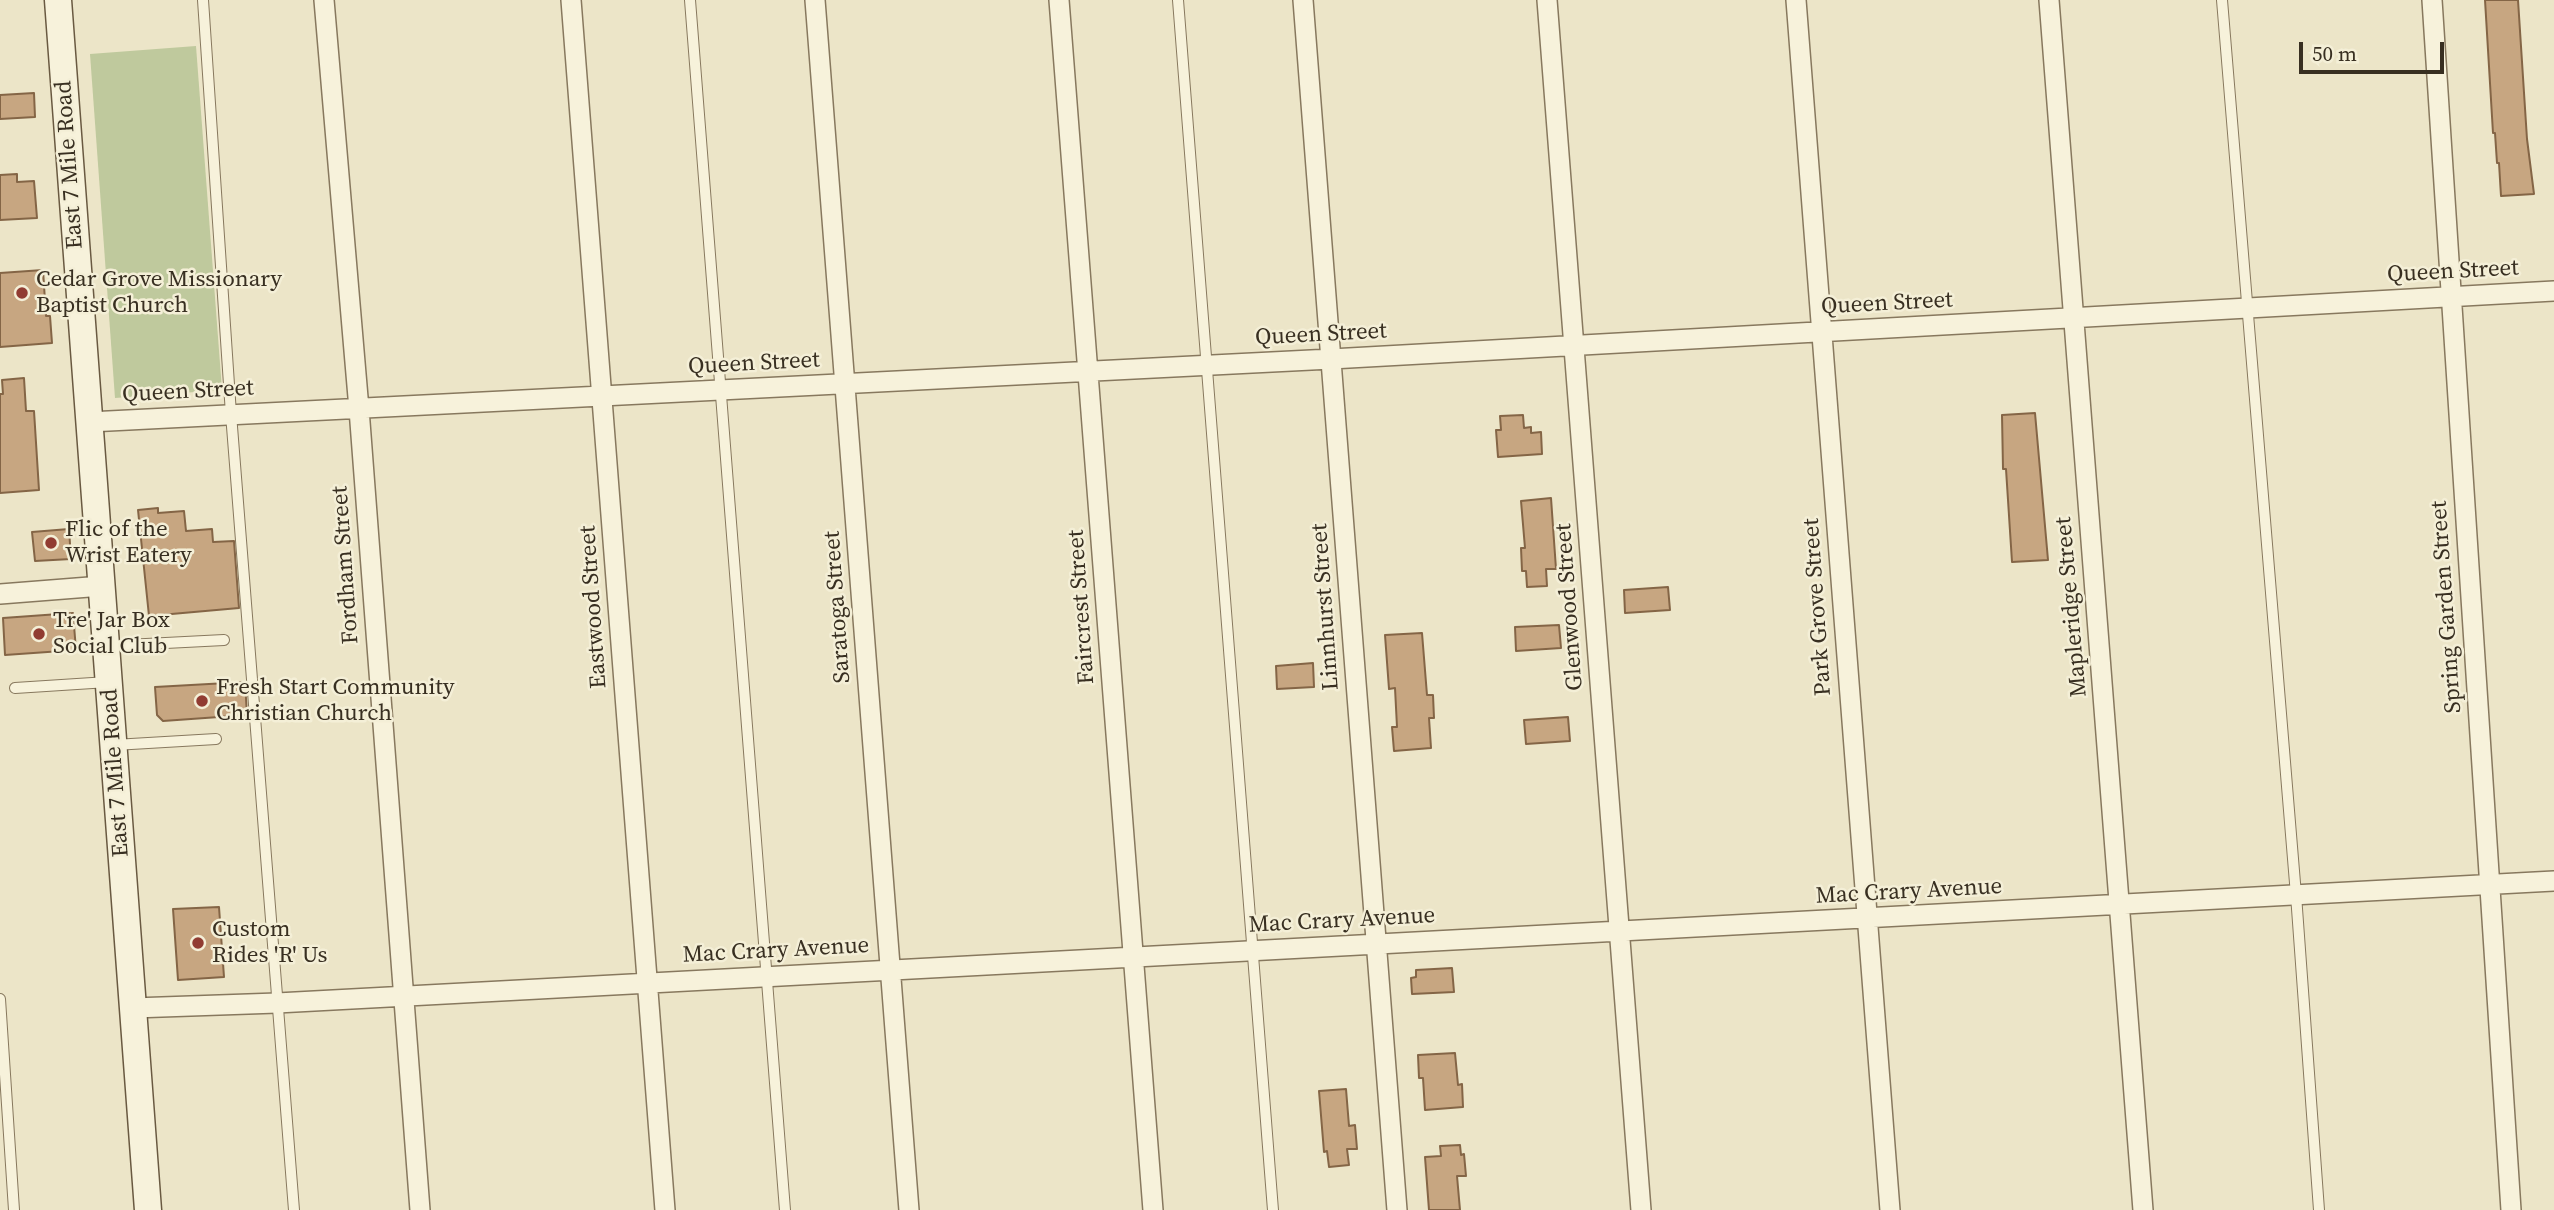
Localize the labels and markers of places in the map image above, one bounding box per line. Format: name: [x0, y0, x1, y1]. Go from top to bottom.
place label: Cedar Grove Missionary Baptist Church: [36, 266, 282, 320]
marker: Cedar Grove Missionary Baptist Church: [14, 285, 30, 301]
place label: Flic of the Wrist Eatery: [65, 516, 192, 570]
marker: Flic of the Wrist Eatery: [43, 535, 59, 551]
place label: Tre' Jar Box Social Club: [53, 607, 170, 661]
marker: Tre' Jar Box Social Club: [31, 626, 47, 642]
place label: Fresh Start Community Christian Church: [216, 674, 455, 728]
marker: Fresh Start Community Christian Church: [194, 693, 210, 709]
place label: Custom Rides 'R' Us: [212, 916, 328, 970]
marker: Custom Rides 'R' Us: [190, 935, 206, 951]

